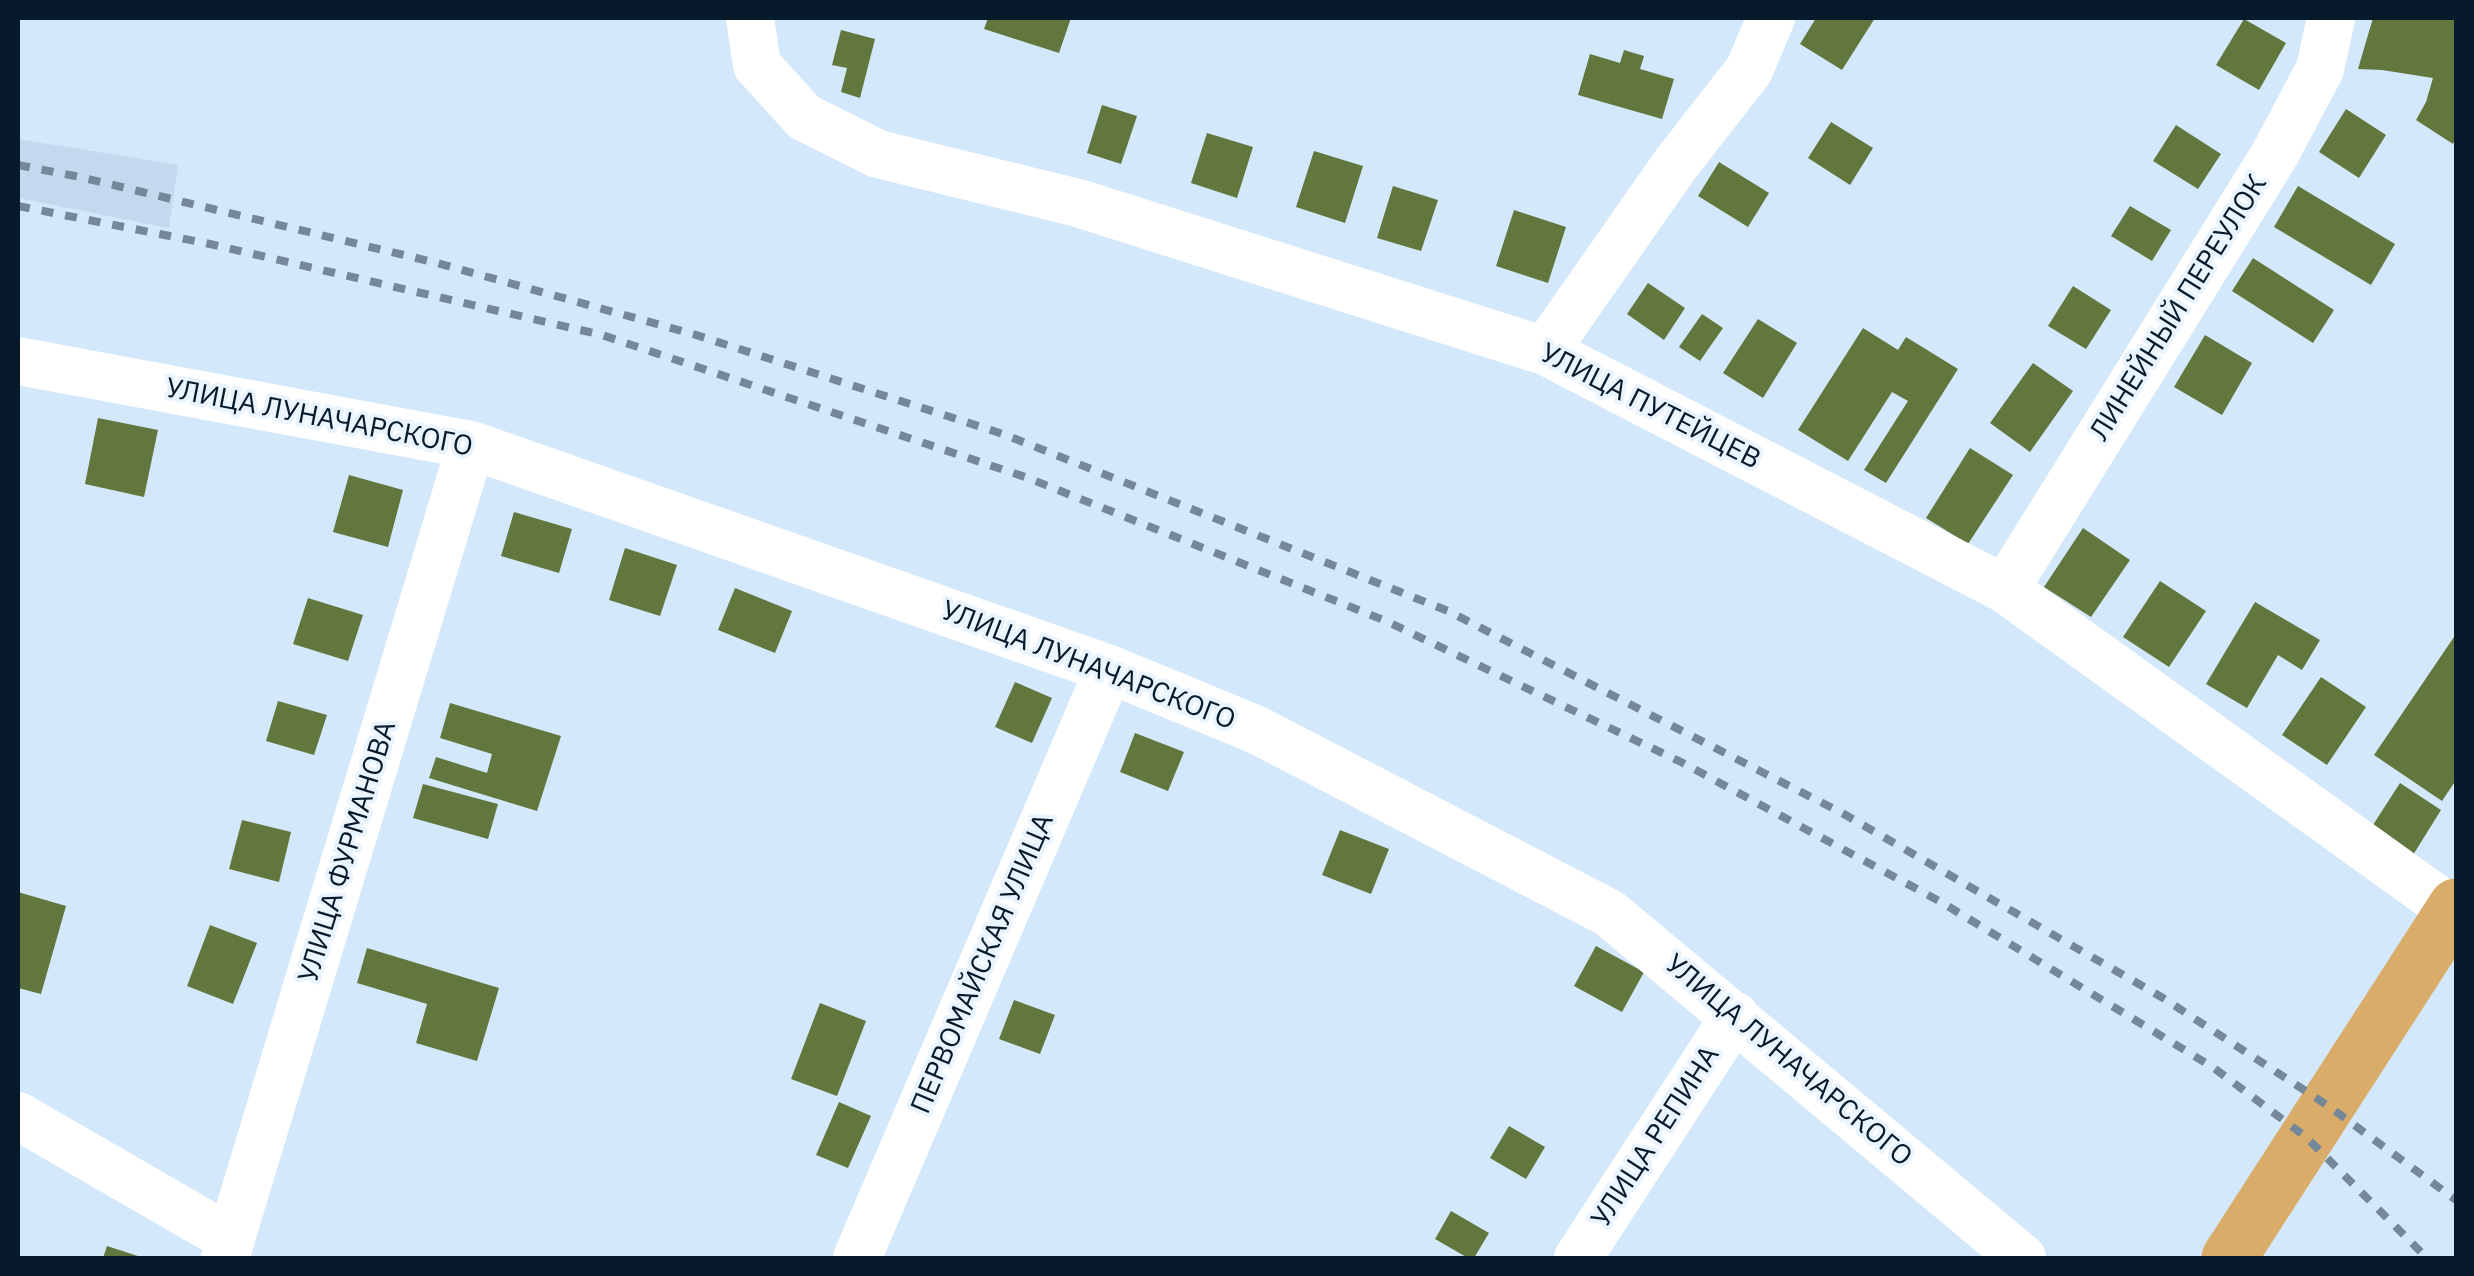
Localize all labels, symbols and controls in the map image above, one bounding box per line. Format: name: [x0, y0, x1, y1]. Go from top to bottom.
street label: ЛИНЕЙНЫЙ ПЕРЕУЛОК: [2083, 169, 2275, 447]
street label: УЛИЦА ПУТЕЙЦЕВ: [1534, 337, 1766, 477]
street label: УЛИЦА ЛУНАЧАРСКОГО: [162, 372, 476, 464]
street label: УЛИЦА ЛУНАЧАРСКОГО: [936, 594, 1240, 738]
street label: УЛИЦА ФУРМАНОВА: [292, 717, 404, 987]
street label: ПЕРВОМАЙСКАЯ УЛИЦА: [905, 809, 1061, 1119]
street label: УЛИЦА ЛУНАЧАРСКОГО: [1658, 948, 1918, 1174]
street label: УЛИЦА РЕПИНА: [1585, 1040, 1727, 1234]

